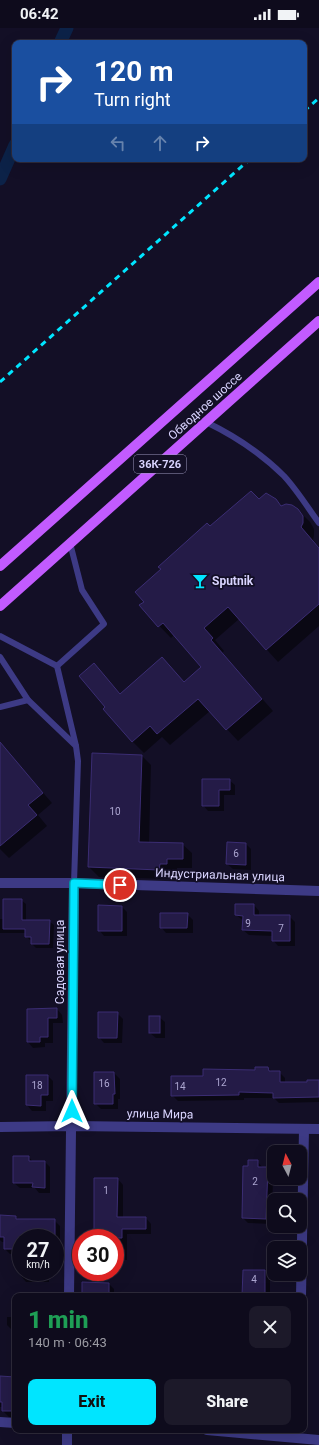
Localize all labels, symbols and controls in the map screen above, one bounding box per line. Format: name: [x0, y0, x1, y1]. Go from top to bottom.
text: 06:42: [20, 5, 59, 23]
text: 120 m: [94, 55, 173, 88]
icon: right: [28, 56, 80, 108]
text: Turn right: [94, 89, 171, 110]
icon: left: [107, 132, 129, 154]
icon: ahead: [149, 132, 171, 154]
icon: right: [191, 132, 213, 154]
street label: Обводное шоссе: [165, 369, 245, 443]
road number: 36К-726: [134, 455, 186, 473]
bar icon: Sputnik: [191, 572, 209, 590]
place label: Sputnik: [212, 574, 254, 588]
house number: 10: [109, 806, 121, 817]
house number: 6: [233, 848, 239, 859]
street label: Индустриальная улица: [155, 866, 285, 884]
pin: [103, 868, 137, 902]
icon: arrive: [109, 874, 131, 896]
house number: 9: [245, 918, 251, 929]
street label: Садовая улица: [53, 920, 67, 1004]
house number: 7: [278, 923, 284, 934]
house number: 12: [215, 1077, 227, 1088]
house number: 16: [98, 1078, 110, 1089]
house number: 18: [31, 1080, 43, 1091]
house number: 14: [174, 1081, 186, 1092]
position arrow: [51, 1090, 93, 1132]
street label: улица Мира: [127, 1106, 193, 1122]
north arrow: [267, 1145, 307, 1185]
map controls: [267, 1145, 307, 1281]
house number: 2: [252, 1176, 258, 1187]
house number: 1: [103, 1185, 109, 1196]
button: search: [267, 1193, 307, 1233]
speed limit sign: 30: [72, 1229, 124, 1281]
text: 27: [27, 1238, 49, 1262]
button: layers: [267, 1241, 307, 1281]
text: km/h: [26, 1259, 50, 1270]
house number: 4: [251, 1274, 257, 1285]
text: 1 min: [28, 1306, 89, 1334]
button: close: [249, 1306, 291, 1348]
text: 140 m · 06:43: [28, 1335, 107, 1350]
button: Exit: [28, 1379, 156, 1425]
button: Share: [164, 1379, 291, 1425]

